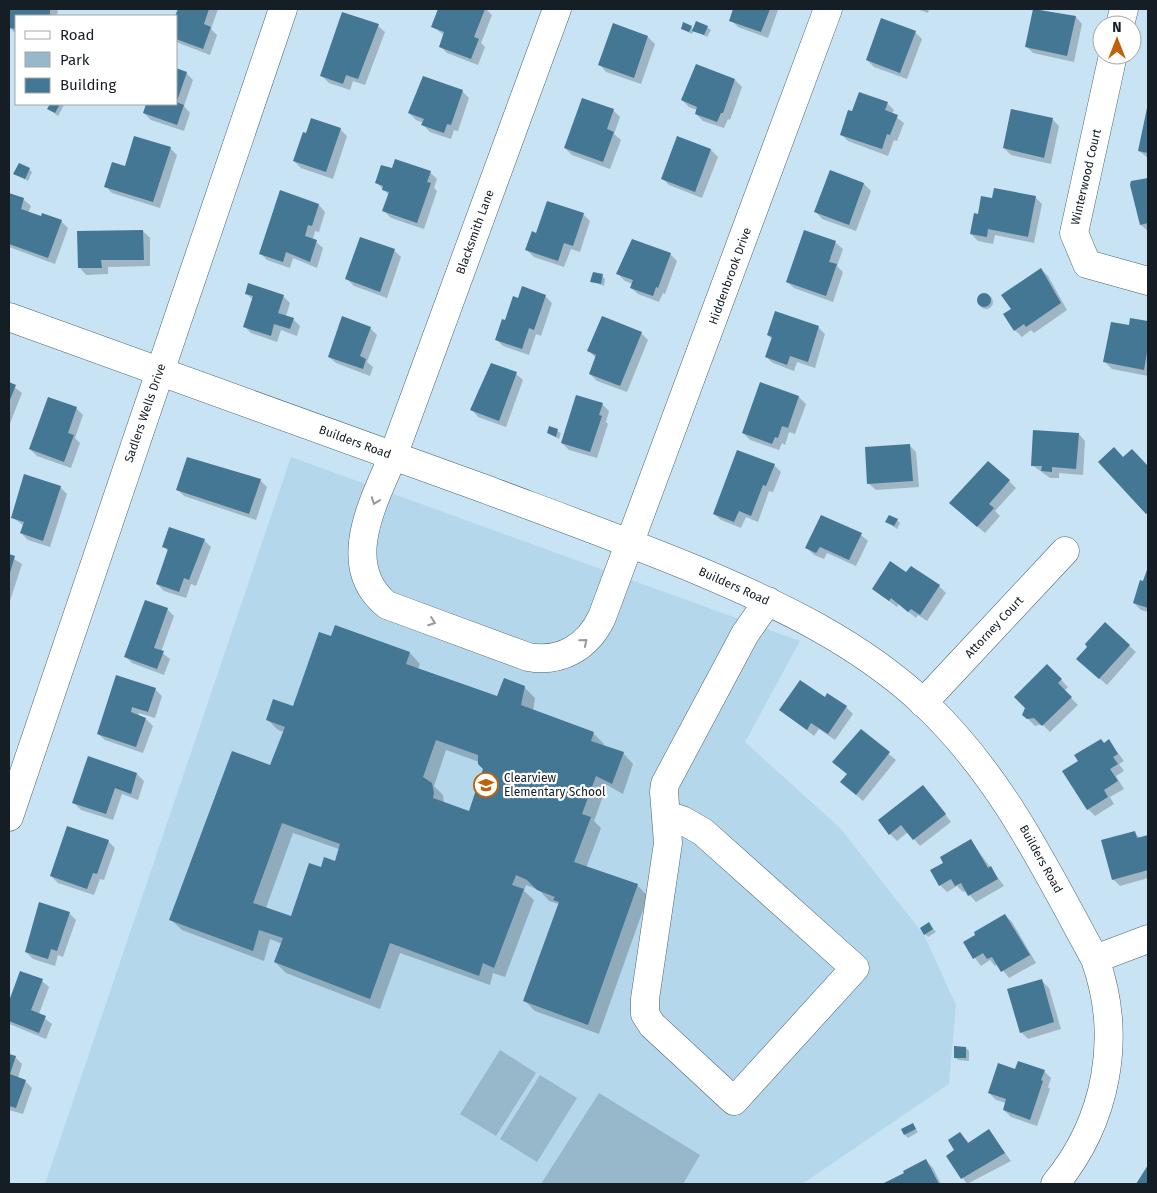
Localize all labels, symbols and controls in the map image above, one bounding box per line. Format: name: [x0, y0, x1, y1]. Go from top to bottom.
legend: [15, 15, 178, 105]
north arrow: [1092, 15, 1142, 65]
text: N: [1112, 19, 1122, 36]
text: Road: [60, 26, 95, 44]
text: Park: [60, 51, 90, 69]
text: Building: [60, 76, 116, 94]
street label: Winterwood Court: [1068, 127, 1104, 226]
street label: Blacksmith Lane: [453, 188, 497, 276]
street label: Hiddenbrook Drive: [706, 226, 754, 326]
street label: Sadlers Wells Drive: [121, 362, 169, 464]
street label: Builders Road: [317, 422, 393, 462]
one-way arrow: [371, 496, 381, 505]
street label: Builders Road: [697, 564, 771, 608]
street label: Attorney Court: [962, 593, 1027, 661]
one-way arrow: [428, 616, 436, 626]
one-way arrow: [578, 639, 587, 648]
place label: Clearview Elementary School: [504, 771, 606, 799]
school or university icon: Clearview Elementary School: [473, 772, 499, 798]
street label: Builders Road: [1017, 822, 1065, 896]

